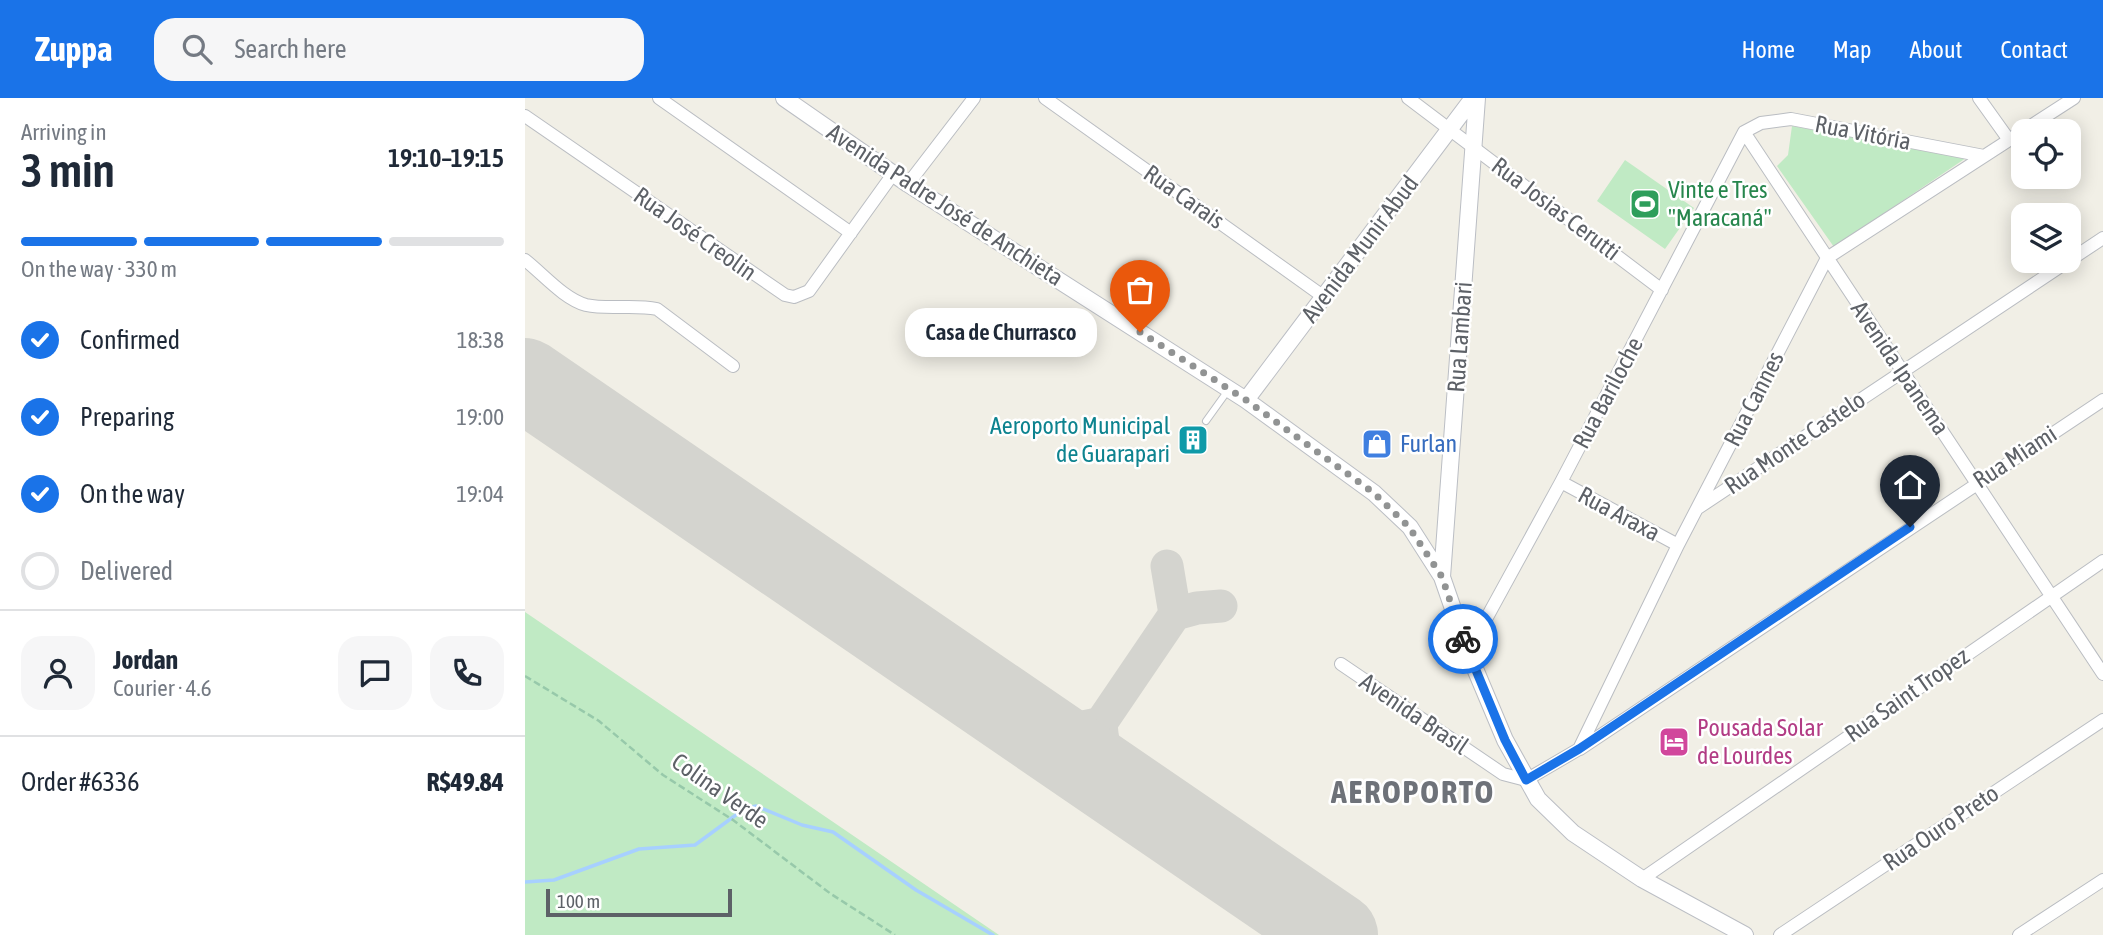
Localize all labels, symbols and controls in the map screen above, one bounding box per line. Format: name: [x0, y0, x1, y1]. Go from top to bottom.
search box: [154, 18, 644, 81]
text: Zuppa: [35, 30, 112, 68]
icon: search: [178, 30, 216, 68]
text: Search here: [234, 34, 347, 64]
text: Home: [1741, 36, 1795, 63]
text: Map: [1833, 36, 1871, 63]
text: About: [1909, 36, 1962, 63]
text: Contact: [2000, 36, 2068, 63]
street label: Rua Vitória: [1813, 110, 1913, 155]
street label: Avenida Padre José de Anchieta: [822, 118, 1068, 291]
text: Arriving in: [21, 119, 107, 145]
map controls: [2011, 119, 2081, 273]
button: locate: [2011, 119, 2081, 189]
text: 19:10–19:15: [388, 143, 504, 173]
text: 3 min: [21, 144, 115, 197]
street label: Rua Josias Cerutti: [1487, 152, 1626, 266]
street label: Rua Carais: [1139, 159, 1230, 234]
street label: Avenida Munir Abud: [1296, 170, 1424, 327]
place label: Vinte e Tres "Maracaná": [1668, 176, 1772, 231]
street label: Rua José Creolin: [629, 181, 762, 286]
sports icon: Vinte e Tres "Maracaná": [1628, 187, 1662, 221]
button: layers: [2011, 203, 2081, 273]
text: On the way · 330 m: [21, 256, 177, 282]
pin: [1110, 260, 1170, 332]
icon: bag: [1121, 271, 1159, 309]
street label: Rua Lambari: [1442, 281, 1477, 393]
street label: Avenida Ipanema: [1846, 296, 1955, 439]
callout: Casa de Churrasco: [905, 308, 1098, 356]
text: Casa de Churrasco: [925, 319, 1077, 345]
icon: check: [21, 321, 59, 359]
text: Confirmed: [80, 325, 180, 355]
text: 18:38: [457, 327, 504, 353]
street label: Rua Bariloche: [1567, 333, 1648, 453]
street label: Rua Cannes: [1718, 347, 1789, 451]
street label: Rua Monte Castelo: [1719, 386, 1870, 499]
icon: check: [21, 398, 59, 436]
text: Preparing: [80, 402, 174, 432]
text: 19:00: [456, 404, 504, 430]
place label: Aeroporto Municipal de Guarapari: [990, 412, 1171, 467]
street label: Rua Miami: [1968, 420, 2061, 493]
building icon: Aeroporto Municipal de Guarapari: [1176, 423, 1210, 457]
shop icon: Furlan: [1360, 427, 1394, 461]
place label: Furlan: [1400, 430, 1457, 457]
pin: [1880, 455, 1940, 527]
icon: home: [1891, 466, 1929, 504]
icon: check: [21, 475, 59, 513]
text: On the way: [80, 479, 185, 509]
text: 19:04: [456, 481, 504, 507]
street label: Rua Araxa: [1574, 481, 1665, 546]
text: Delivered: [80, 556, 173, 586]
courier: [1428, 604, 1498, 674]
icon: bike: [1444, 620, 1482, 658]
button: person: [21, 636, 95, 710]
button: chat: [338, 636, 412, 710]
button: phone: [430, 636, 504, 710]
street label: Rua Saint Tropez: [1840, 642, 1974, 747]
text: Jordan: [113, 645, 178, 675]
street label: Avenida Brasil: [1355, 668, 1474, 760]
text: Courier · 4.6: [113, 675, 212, 701]
place label: Pousada Solar de Lourdes: [1697, 714, 1824, 769]
hotel icon: Pousada Solar de Lourdes: [1657, 725, 1691, 759]
street label: Colina Verde: [667, 748, 774, 834]
text: Order #6336: [21, 767, 140, 797]
text: R$49.84: [427, 767, 504, 797]
district label: AEROPORTO: [1330, 773, 1495, 810]
street label: Rua Ouro Preto: [1878, 779, 2003, 876]
scale bar: [546, 886, 731, 918]
text: 100 m: [557, 890, 600, 912]

